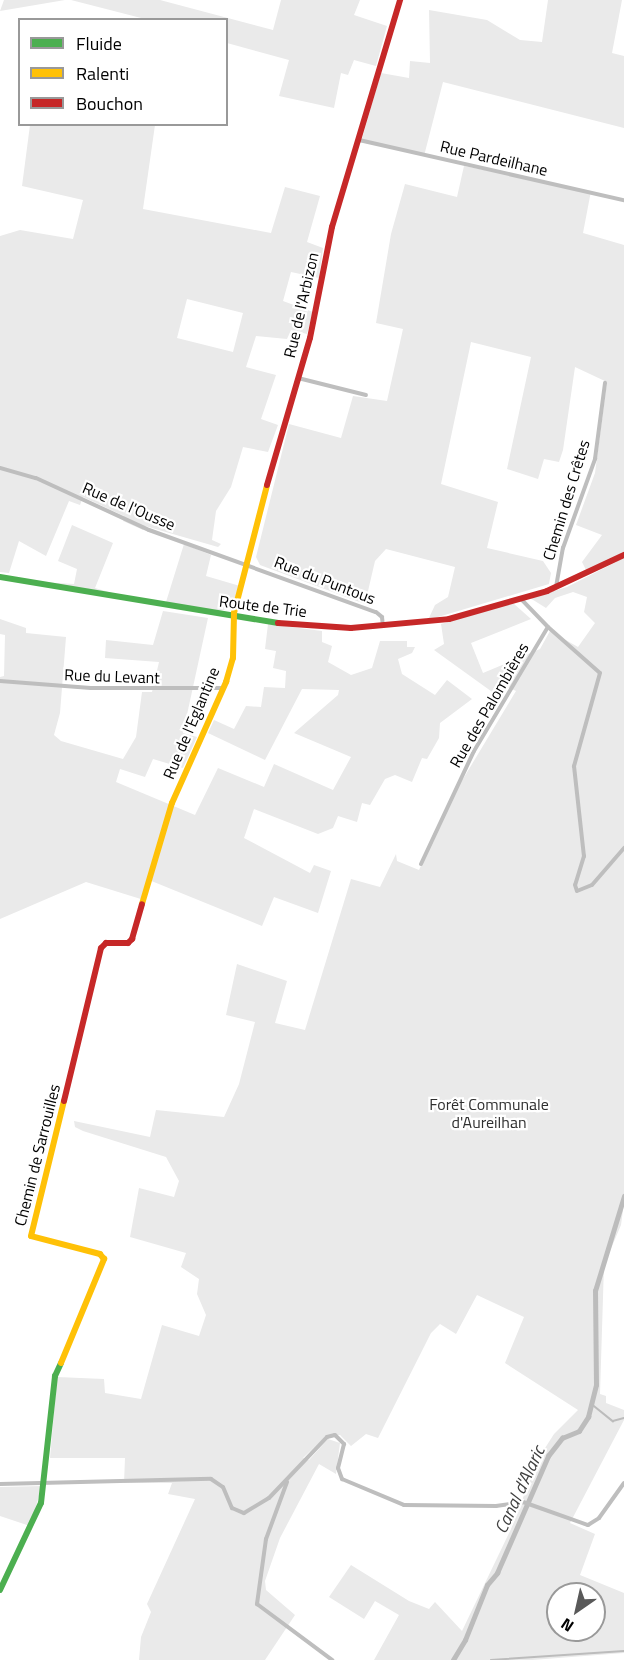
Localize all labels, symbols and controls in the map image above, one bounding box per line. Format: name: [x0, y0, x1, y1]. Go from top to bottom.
legend: [18, 18, 228, 126]
text: Fluide: [76, 30, 122, 57]
text: Ralenti: [76, 60, 129, 87]
text: Bouchon: [76, 90, 143, 117]
street label: Rue Pardeilhane: [438, 136, 550, 180]
street label: Rue de l'Arbizon: [280, 250, 322, 360]
street label: Chemin des Crêtes: [539, 437, 593, 563]
street label: Rue de l'Ousse: [80, 478, 178, 534]
street label: Rue du Puntous: [272, 552, 378, 608]
street label: Route de Trie: [218, 591, 308, 621]
street label: Rue des Palombières: [445, 639, 533, 771]
street label: Rue de l'Eglantine: [159, 664, 223, 782]
street label: Rue du Levant: [64, 665, 160, 687]
street label: Chemin de Sarrouilles: [10, 1082, 64, 1228]
park label: Forêt Communale d'Aureilhan: [429, 1094, 549, 1132]
water label: Canal d'Alaric: [490, 1443, 550, 1537]
north arrow: [546, 1582, 606, 1642]
text: N: [556, 1612, 578, 1638]

